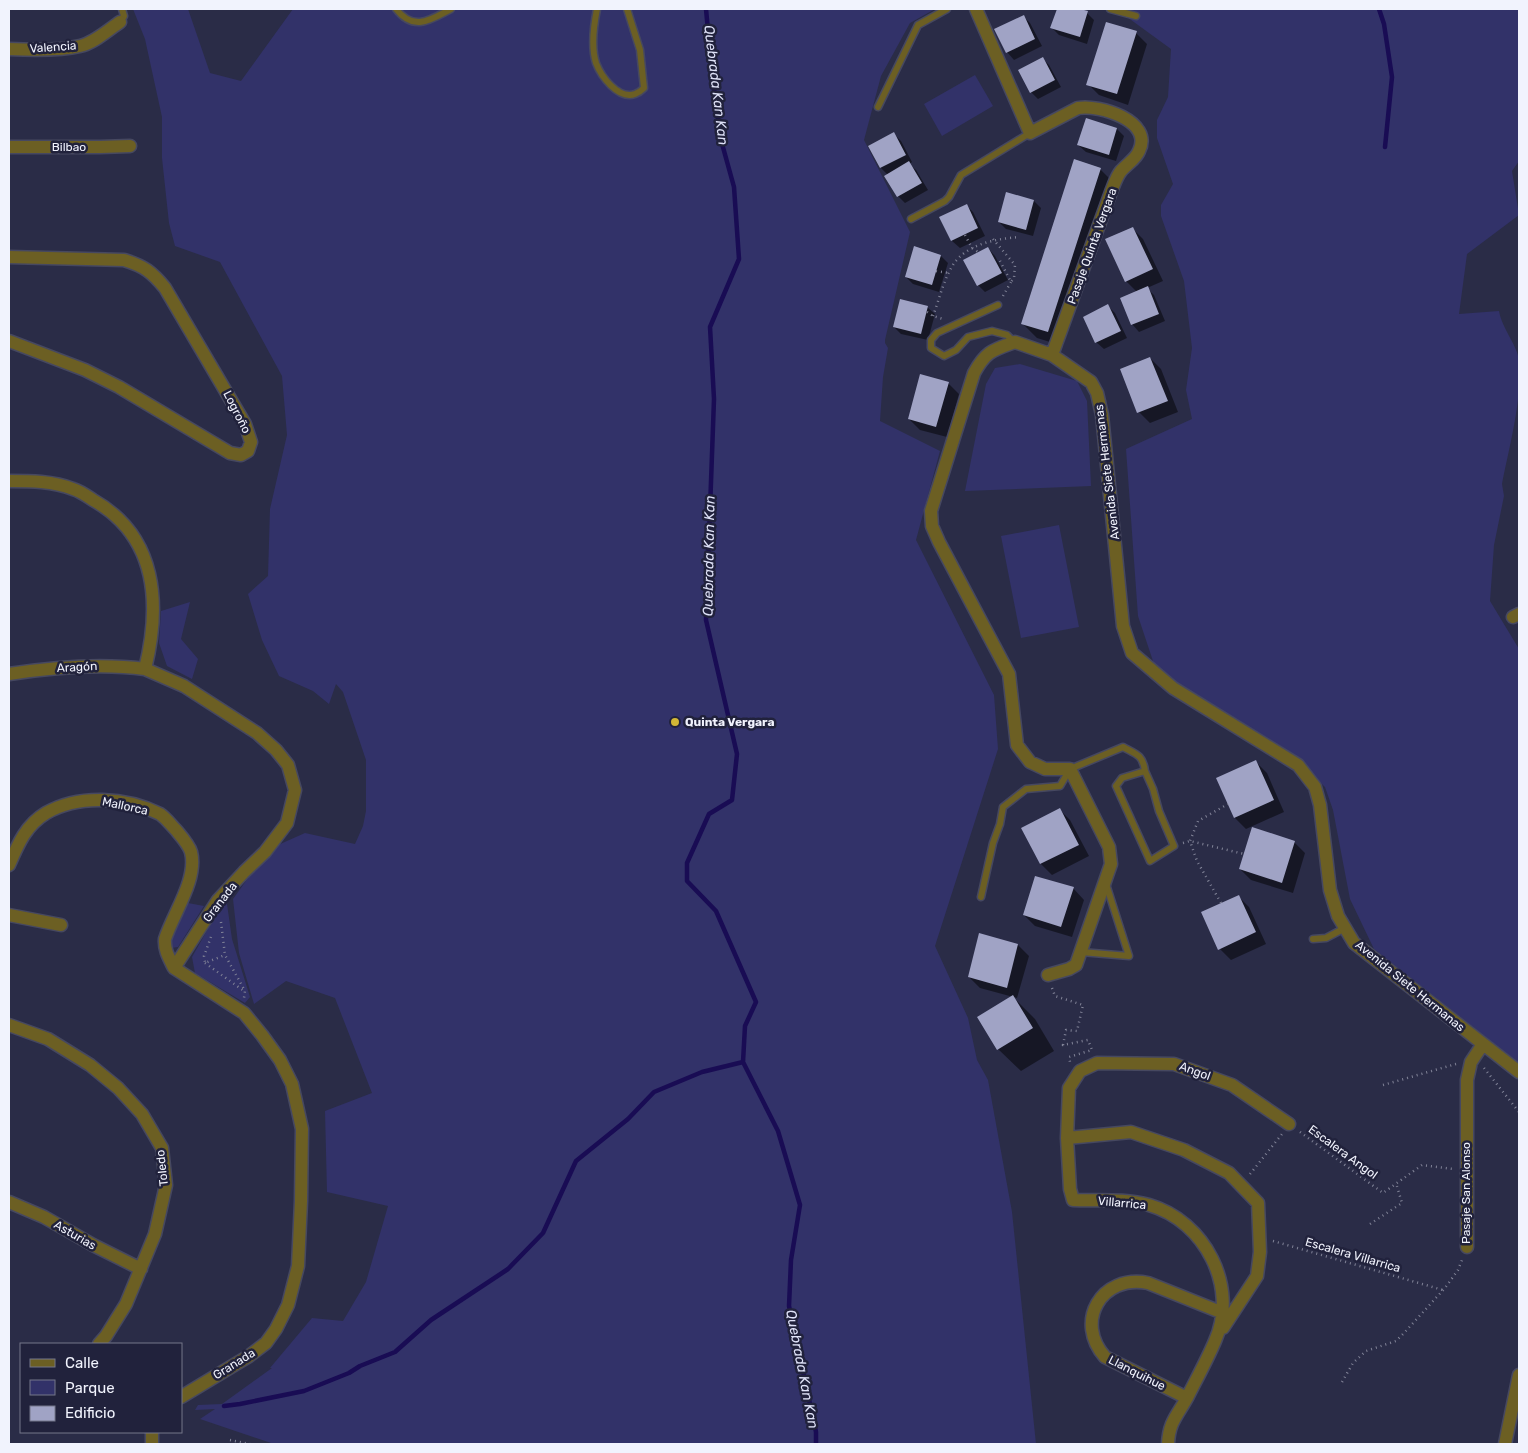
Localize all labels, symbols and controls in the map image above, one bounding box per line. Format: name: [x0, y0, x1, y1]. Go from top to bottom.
water label: Quebrada Kan Kan: [700, 24, 732, 146]
street label: Valencia: [29, 38, 77, 56]
street label: Bilbao: [52, 140, 86, 154]
street label: Pasaje Quinta Vergara: [1064, 186, 1120, 306]
street label: Logroño: [220, 388, 254, 436]
street label: Avenida Siete Hermanas: [1092, 404, 1122, 540]
water label: Quebrada Kan Kan: [699, 495, 719, 617]
street label: Aragón: [56, 659, 98, 675]
place label: Quinta Vergara: [685, 715, 775, 729]
marker: Quinta Vergara: [669, 716, 681, 728]
street label: Mallorca: [101, 794, 149, 818]
street label: Granada: [200, 879, 240, 925]
street label: Avenida Siete Hermanas: [1353, 938, 1467, 1034]
street label: Angol: [1177, 1059, 1213, 1083]
street label: Escalera Angol: [1306, 1122, 1380, 1182]
street label: Pasaje San Alonso: [1459, 1142, 1473, 1244]
street label: Toledo: [153, 1149, 171, 1187]
street label: Villarrica: [1097, 1194, 1147, 1212]
street label: Asturias: [51, 1217, 99, 1253]
street label: Escalera Villarrica: [1304, 1235, 1402, 1275]
water label: Quebrada Kan Kan: [782, 1308, 822, 1430]
legend: [20, 1343, 182, 1433]
street label: Granada: [210, 1346, 258, 1382]
street label: Llanquihue: [1106, 1353, 1168, 1393]
text: Calle: [65, 1354, 99, 1372]
text: Parque: [65, 1379, 115, 1397]
text: Edificio: [65, 1404, 115, 1422]

